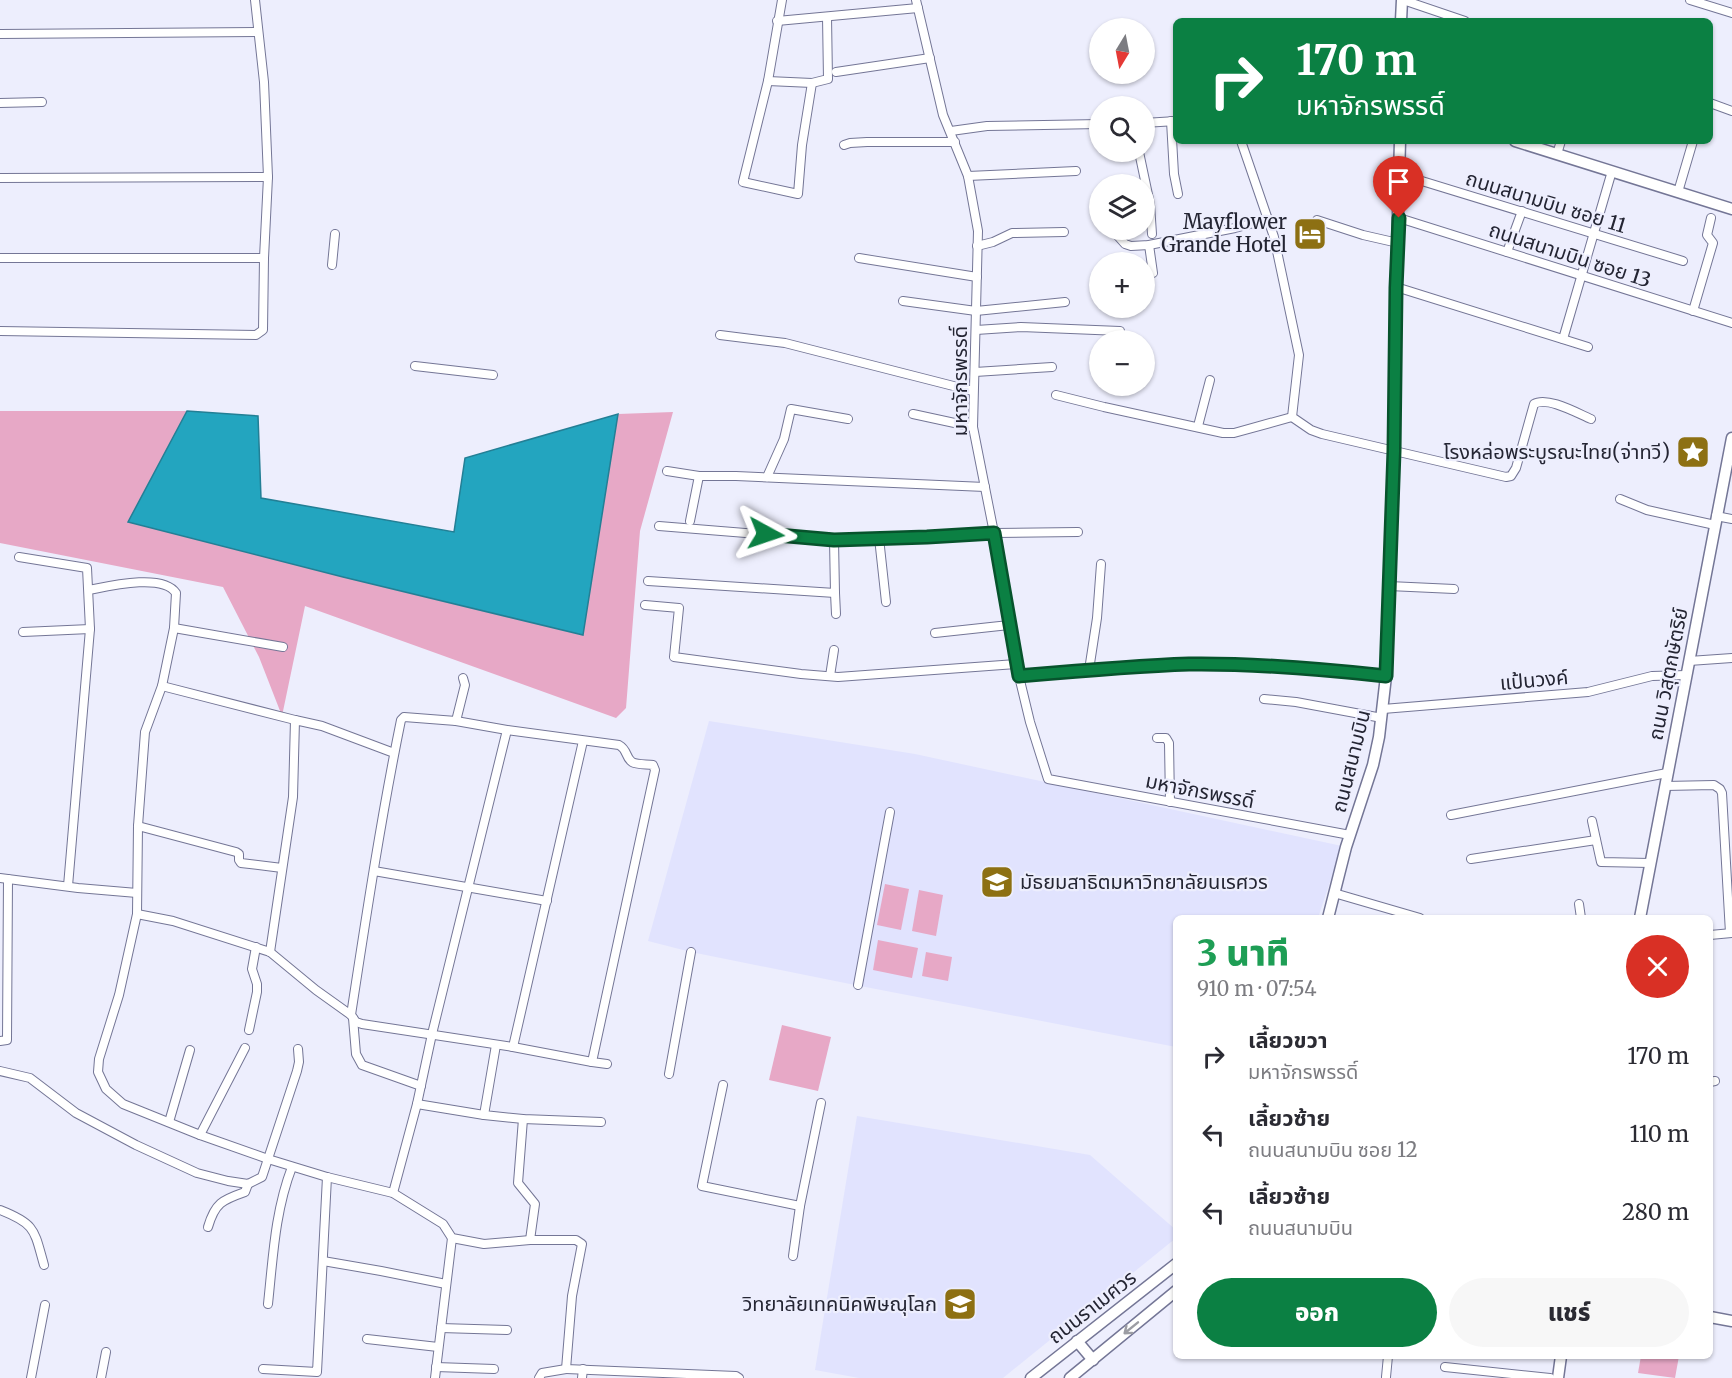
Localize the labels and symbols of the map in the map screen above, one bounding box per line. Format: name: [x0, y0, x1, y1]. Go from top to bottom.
north arrow: [1089, 18, 1155, 84]
pin: [1373, 156, 1424, 218]
street label: ถนนสนามบิน ซอย 11: [1463, 165, 1629, 238]
place label: Mayflower Grande Hotel: [1161, 209, 1287, 257]
hotel icon: Mayflower Grande Hotel: [1292, 216, 1328, 252]
street label: ถนนสนามบิน ซอย 13: [1486, 217, 1654, 293]
street label: มหาจักรพรรดิ์: [947, 326, 972, 436]
place icon: โรงหล่อพระบูรณะไทย(จ่าทวี): [1675, 434, 1711, 470]
place label: โรงหล่อพระบูรณะไทย(จ่าทวี): [1444, 439, 1670, 465]
position arrow: [734, 502, 798, 566]
street label: ถนน วิสุตกษัตริย์: [1642, 605, 1693, 742]
street label: แป้นวงค์: [1499, 664, 1569, 695]
street label: ถนนสนามบิน: [1326, 707, 1375, 815]
street label: มหาจักรพรรดิ์: [1144, 768, 1257, 813]
school or university icon: มัธยมสาธิตมหาวิทยาลัยนเรศวร: [979, 864, 1015, 900]
place label: มัธยมสาธิตมหาวิทยาลัยนเรศวร: [1020, 869, 1268, 894]
street label: ถนนราเมศวร: [1043, 1265, 1141, 1349]
school or university icon: วิทยาลัยเทคนิคพิษณุโลก: [942, 1286, 978, 1322]
place label: วิทยาลัยเทคนิคพิษณุโลก: [742, 1291, 937, 1316]
one-way arrow: [1123, 1322, 1139, 1335]

